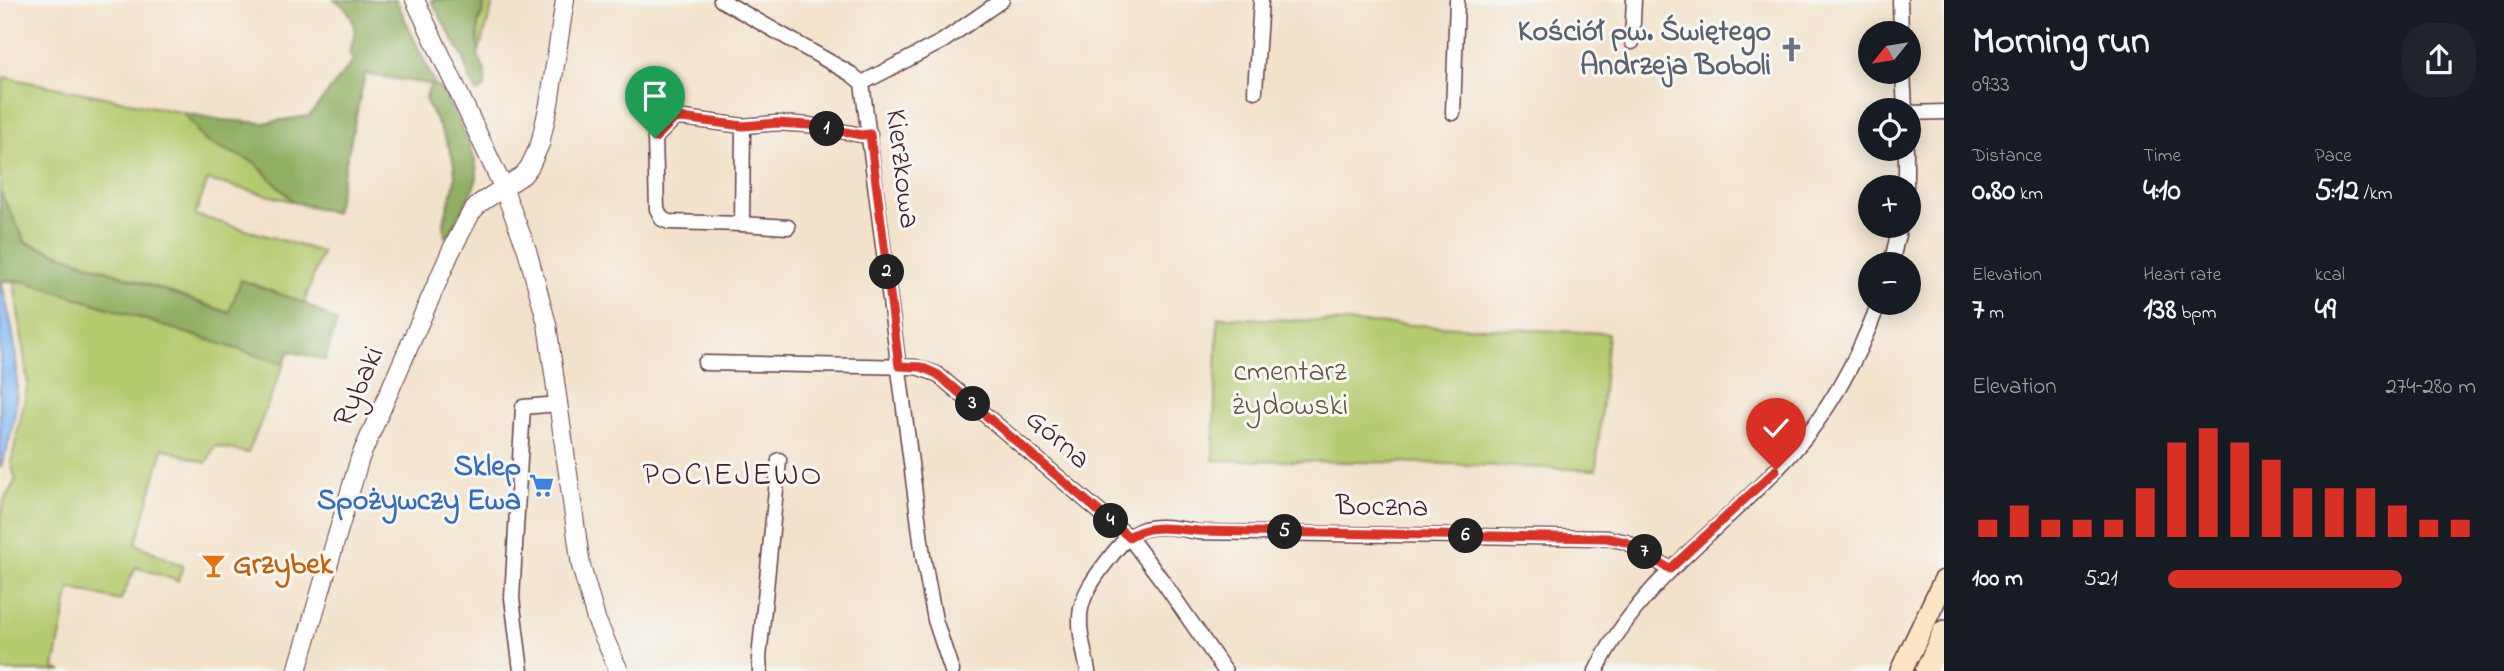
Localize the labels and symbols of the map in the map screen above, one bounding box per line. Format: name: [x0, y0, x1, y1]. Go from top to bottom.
place label: Kościół pw. Świętego Andrzeja Boboli: [1518, 11, 1771, 89]
north arrow: [1858, 21, 1922, 84]
church icon: Kościół pw. Świętego Andrzeja Boboli: [1777, 36, 1805, 64]
pin: [625, 66, 685, 138]
street label: Kierzkowa: [872, 107, 930, 231]
pin: 1: [810, 111, 844, 146]
pin: 2: [870, 254, 904, 290]
street label: Rybaki: [323, 340, 397, 434]
park label: cmentarz żydowski: [1232, 351, 1348, 429]
pin: 3: [956, 386, 990, 422]
pin: [1746, 398, 1806, 470]
street label: Górna: [1014, 399, 1100, 481]
place label: Sklep Spożywczy Ewa: [317, 446, 521, 524]
district label: POCIEJEWO: [643, 453, 823, 500]
supermarket icon: Sklep Spożywczy Ewa: [527, 471, 555, 499]
street label: Boczna: [1334, 485, 1429, 531]
pin: 4: [1094, 504, 1128, 538]
pin: 5: [1268, 514, 1302, 550]
pin: 6: [1448, 518, 1484, 554]
pin: 7: [1628, 534, 1662, 570]
place label: Grzybek: [233, 544, 334, 588]
bar icon: Grzybek: [199, 552, 227, 580]

